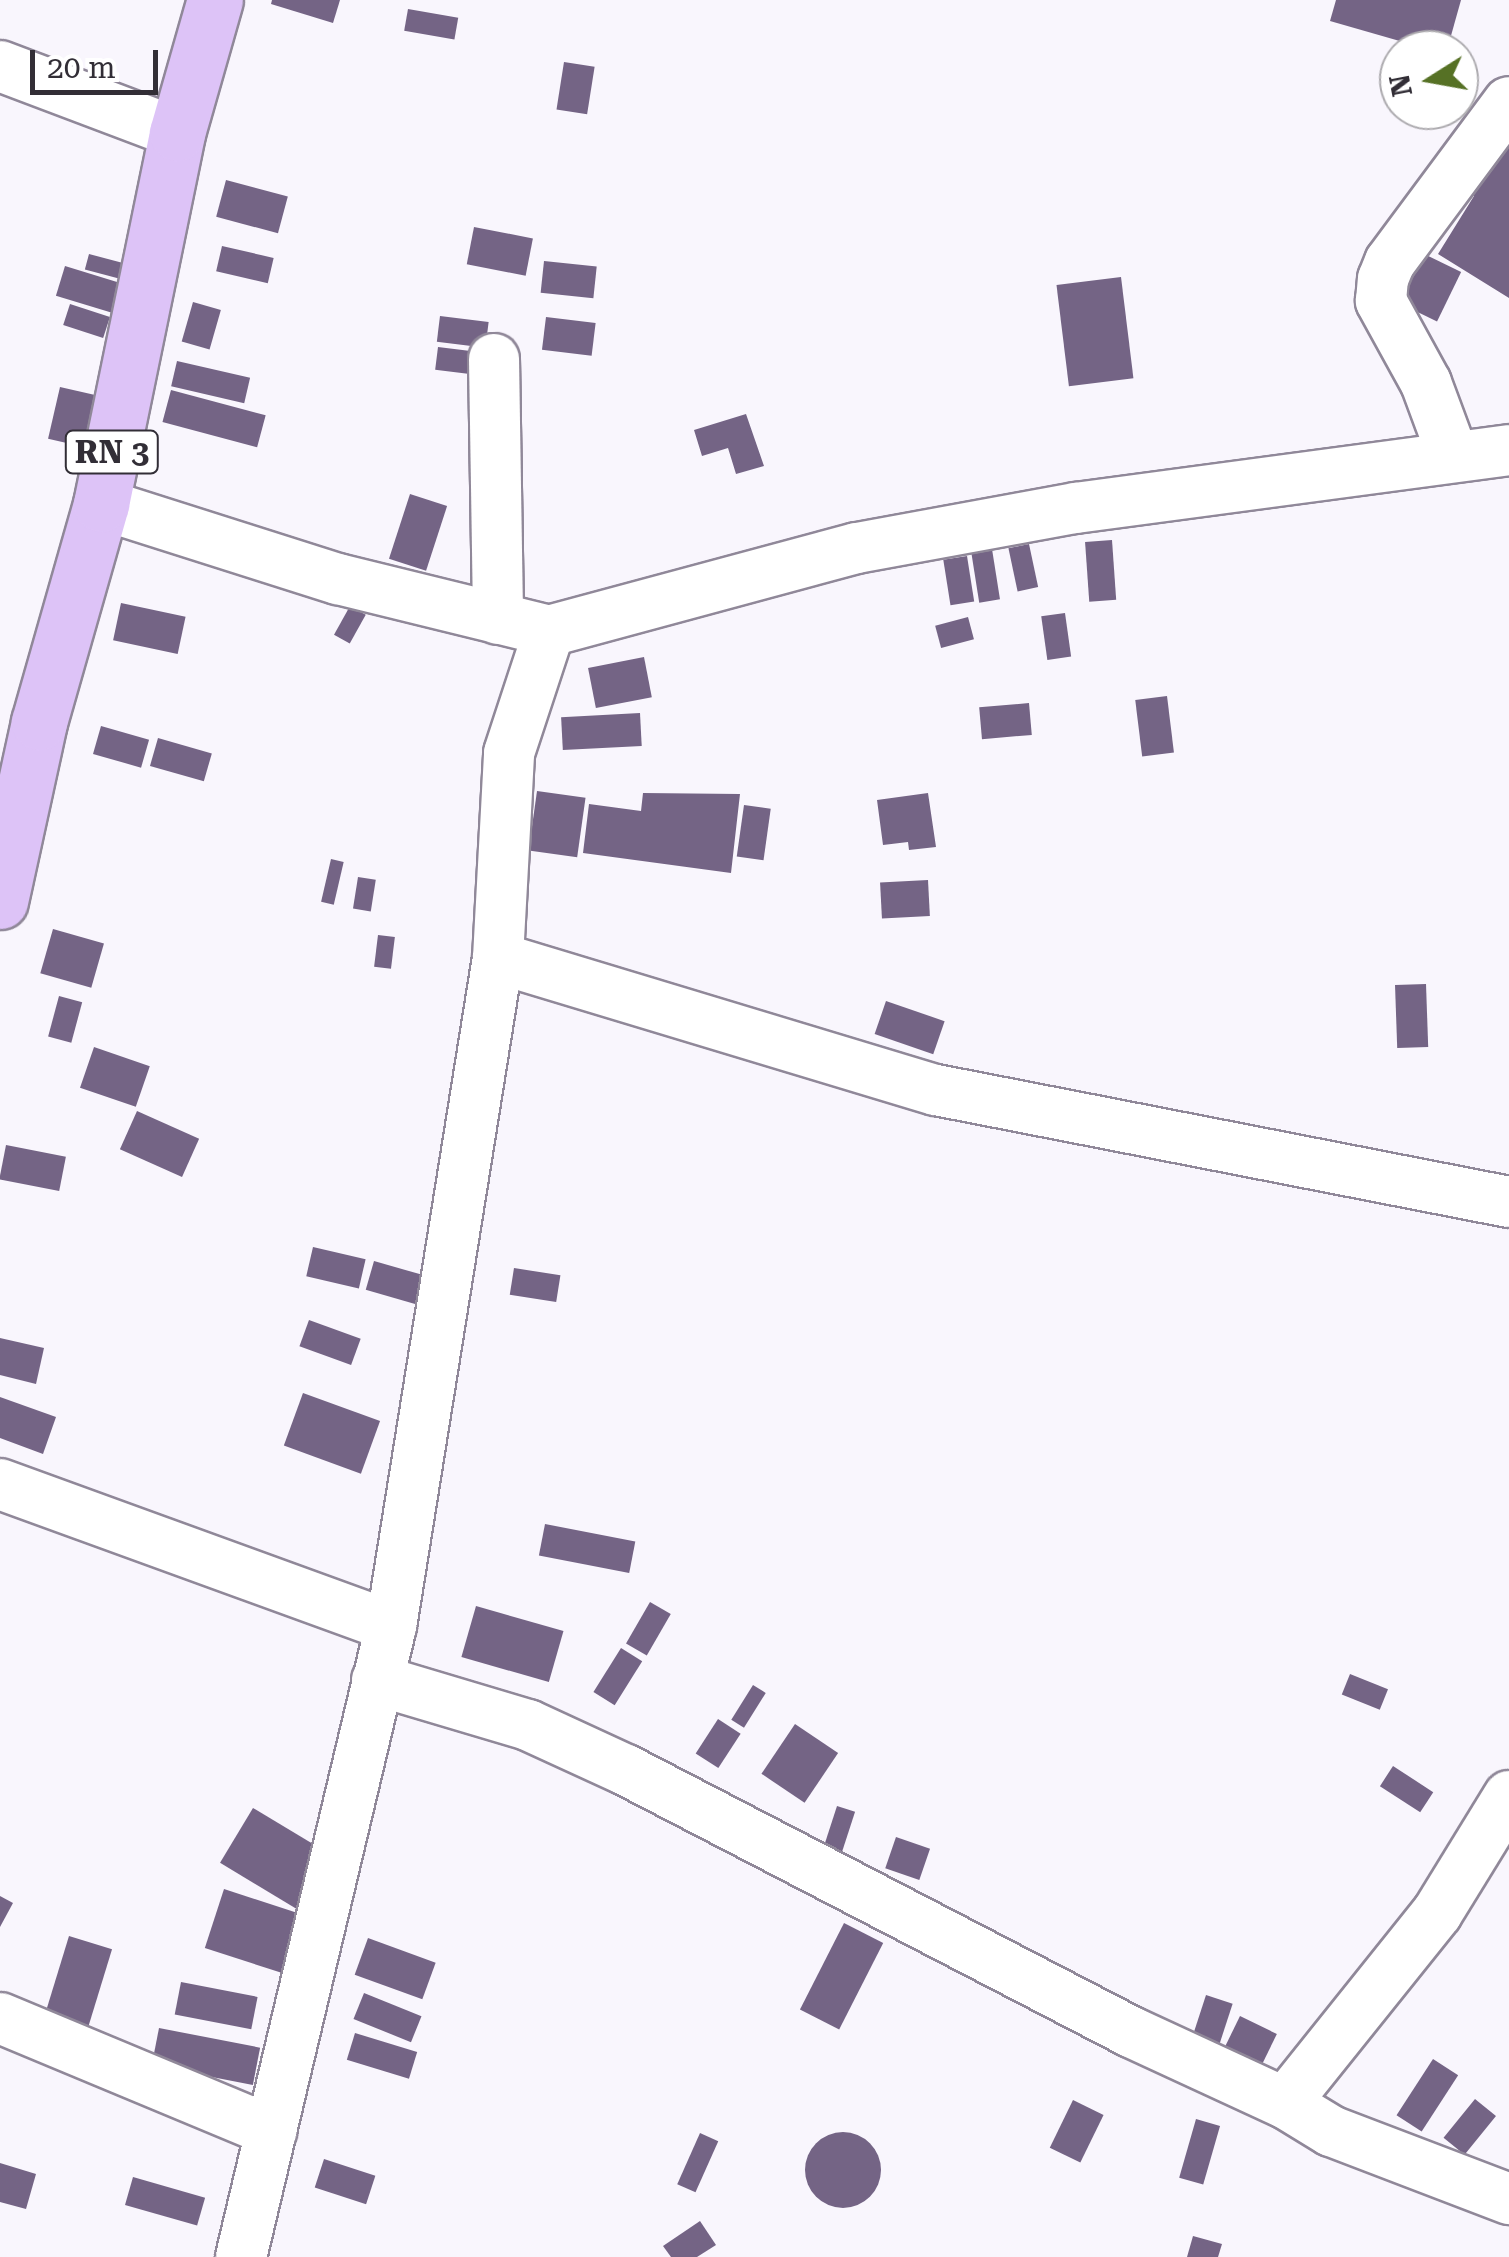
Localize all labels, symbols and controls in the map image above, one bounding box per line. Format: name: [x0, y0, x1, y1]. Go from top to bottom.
scale bar: [35, 30, 162, 92]
north arrow: [1379, 30, 1479, 130]
text: 20 m: [47, 50, 116, 85]
text: N: [1383, 72, 1419, 99]
road number: RN 3: [64, 425, 160, 479]

